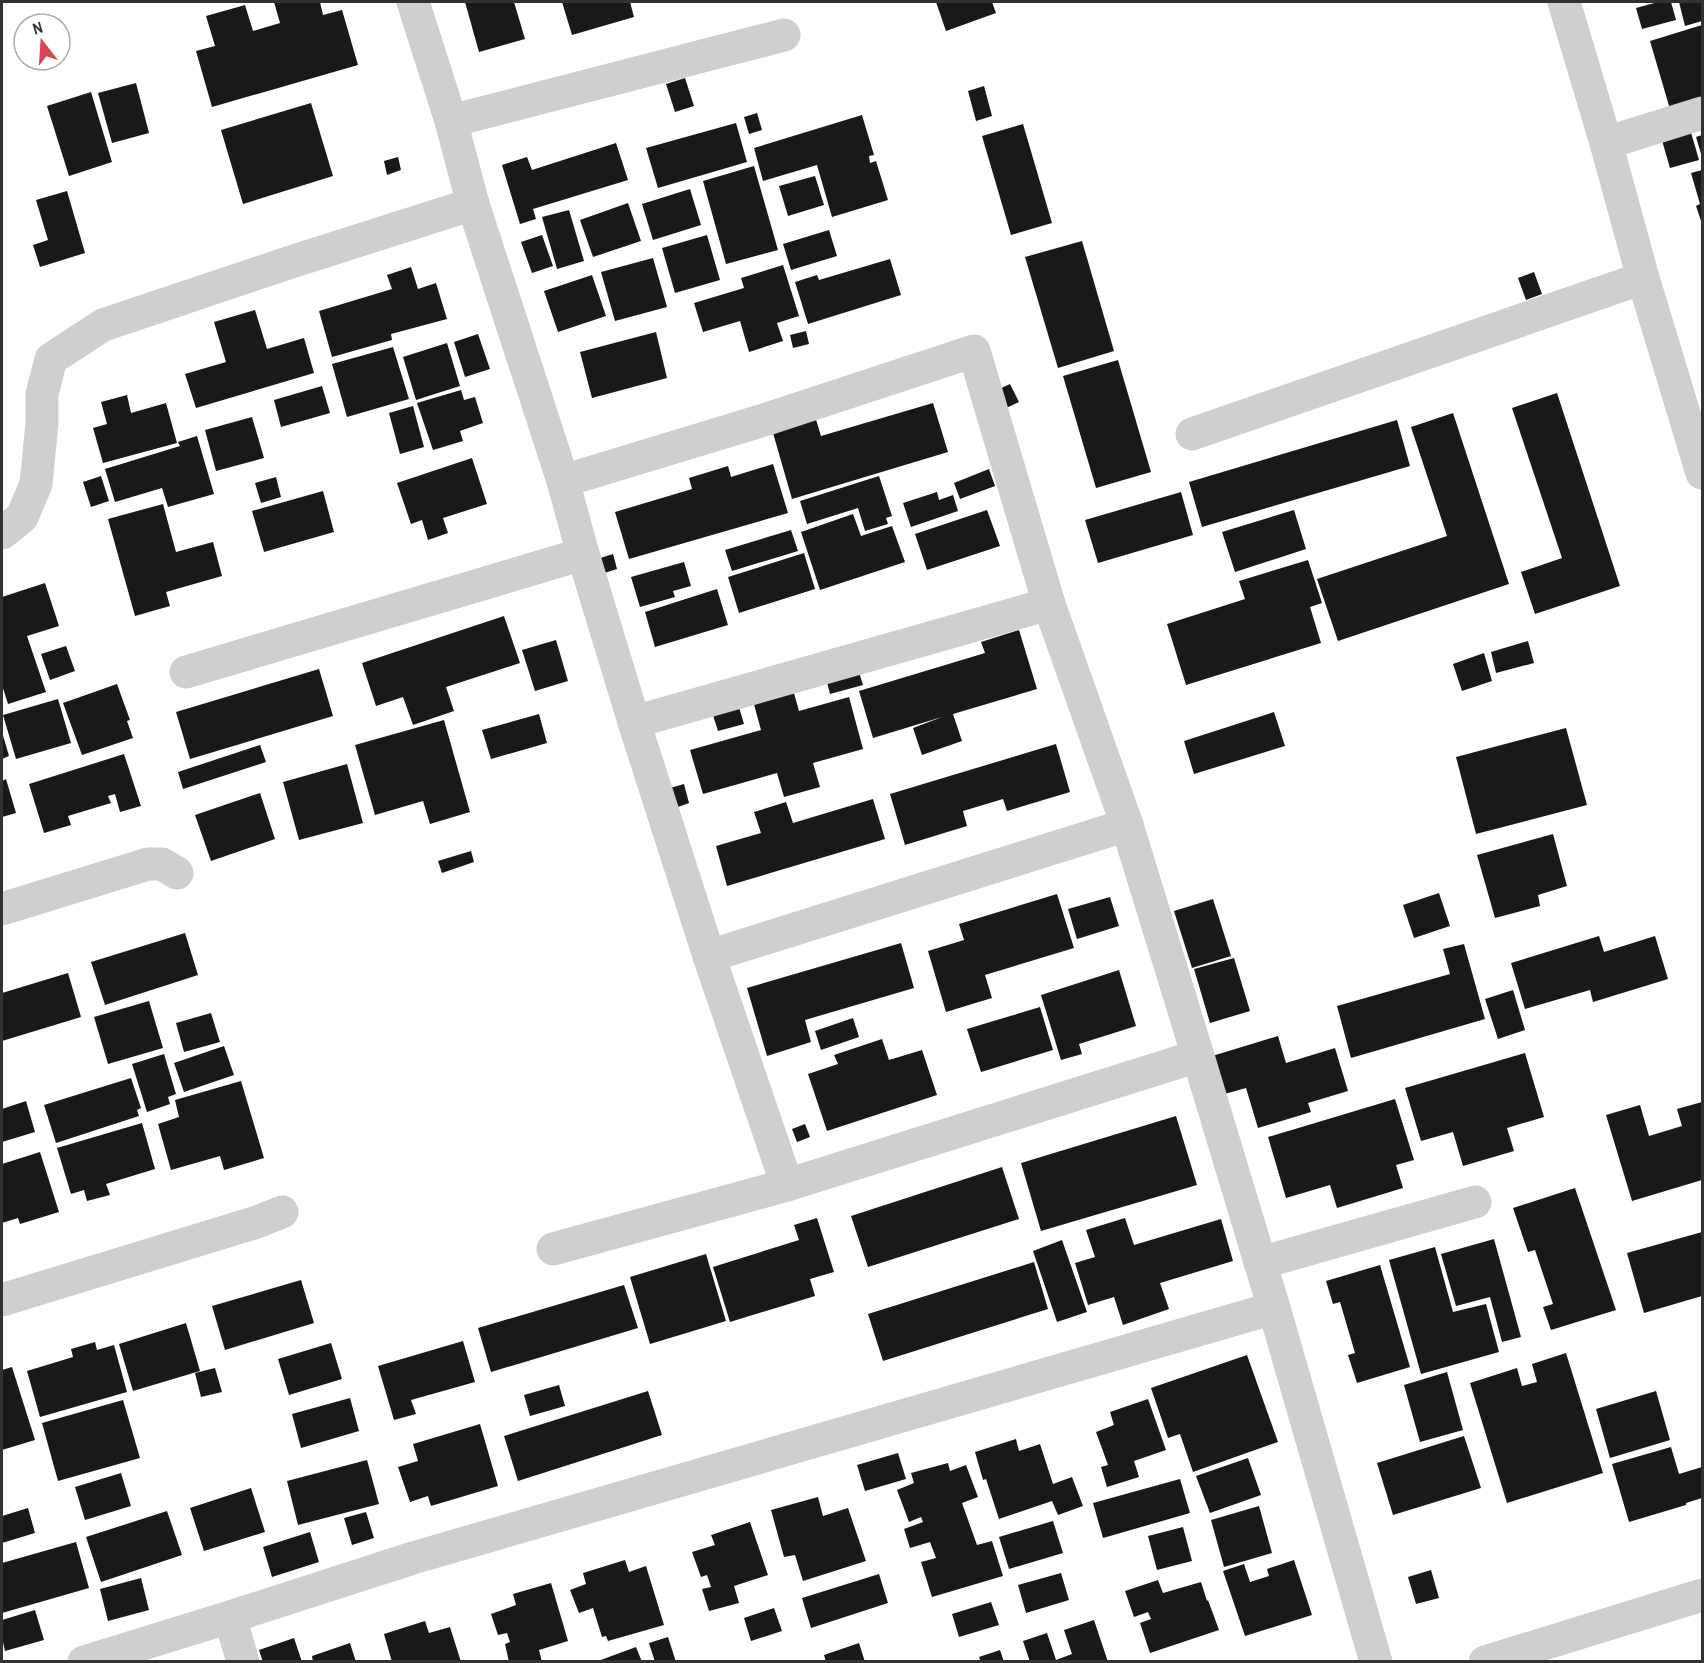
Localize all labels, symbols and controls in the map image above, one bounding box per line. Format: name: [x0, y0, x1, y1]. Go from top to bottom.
north arrow: [12, 12, 72, 72]
text: N: [30, 16, 45, 40]

